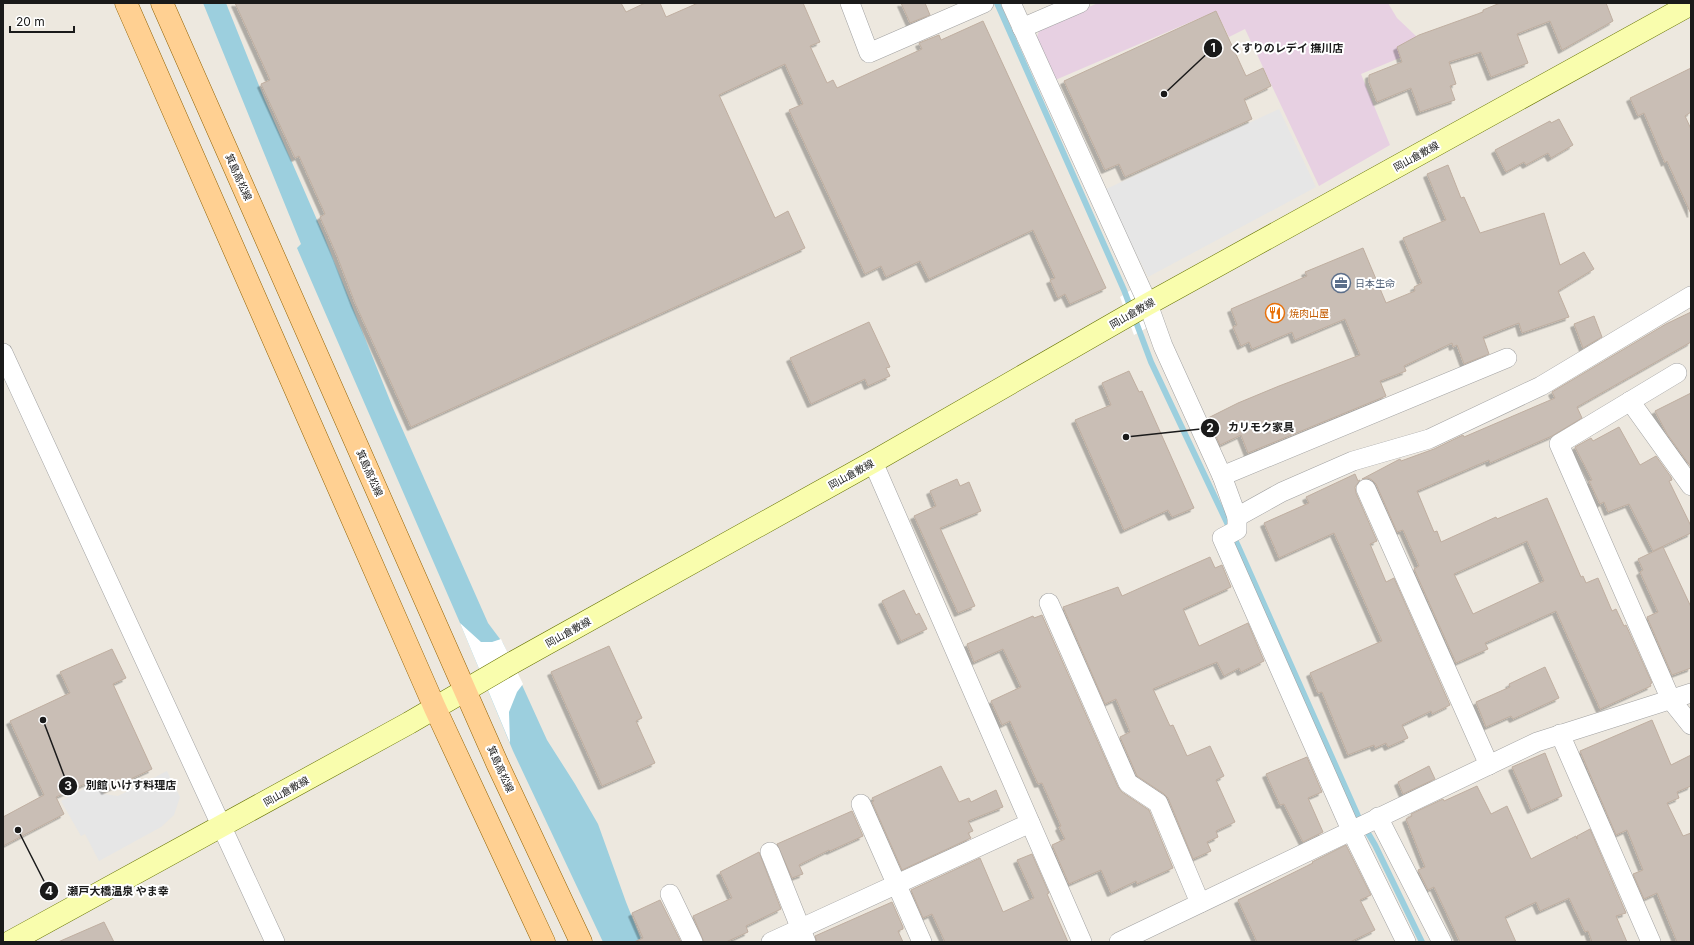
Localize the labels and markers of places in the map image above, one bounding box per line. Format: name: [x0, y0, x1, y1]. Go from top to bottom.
callout: くすりのレデイ 撫川店: [1203, 36, 1351, 59]
office icon: 日本生命: [1330, 272, 1352, 294]
place label: 日本生命: [1355, 277, 1395, 289]
restaurant icon: 焼肉山屋: [1264, 302, 1286, 324]
place label: 焼肉山屋: [1289, 307, 1329, 319]
callout: カリモク家具: [1200, 416, 1302, 439]
callout: 別館 いけす料理店: [58, 774, 185, 797]
callout: 瀬戸大橋温泉 やま幸: [39, 880, 177, 903]

